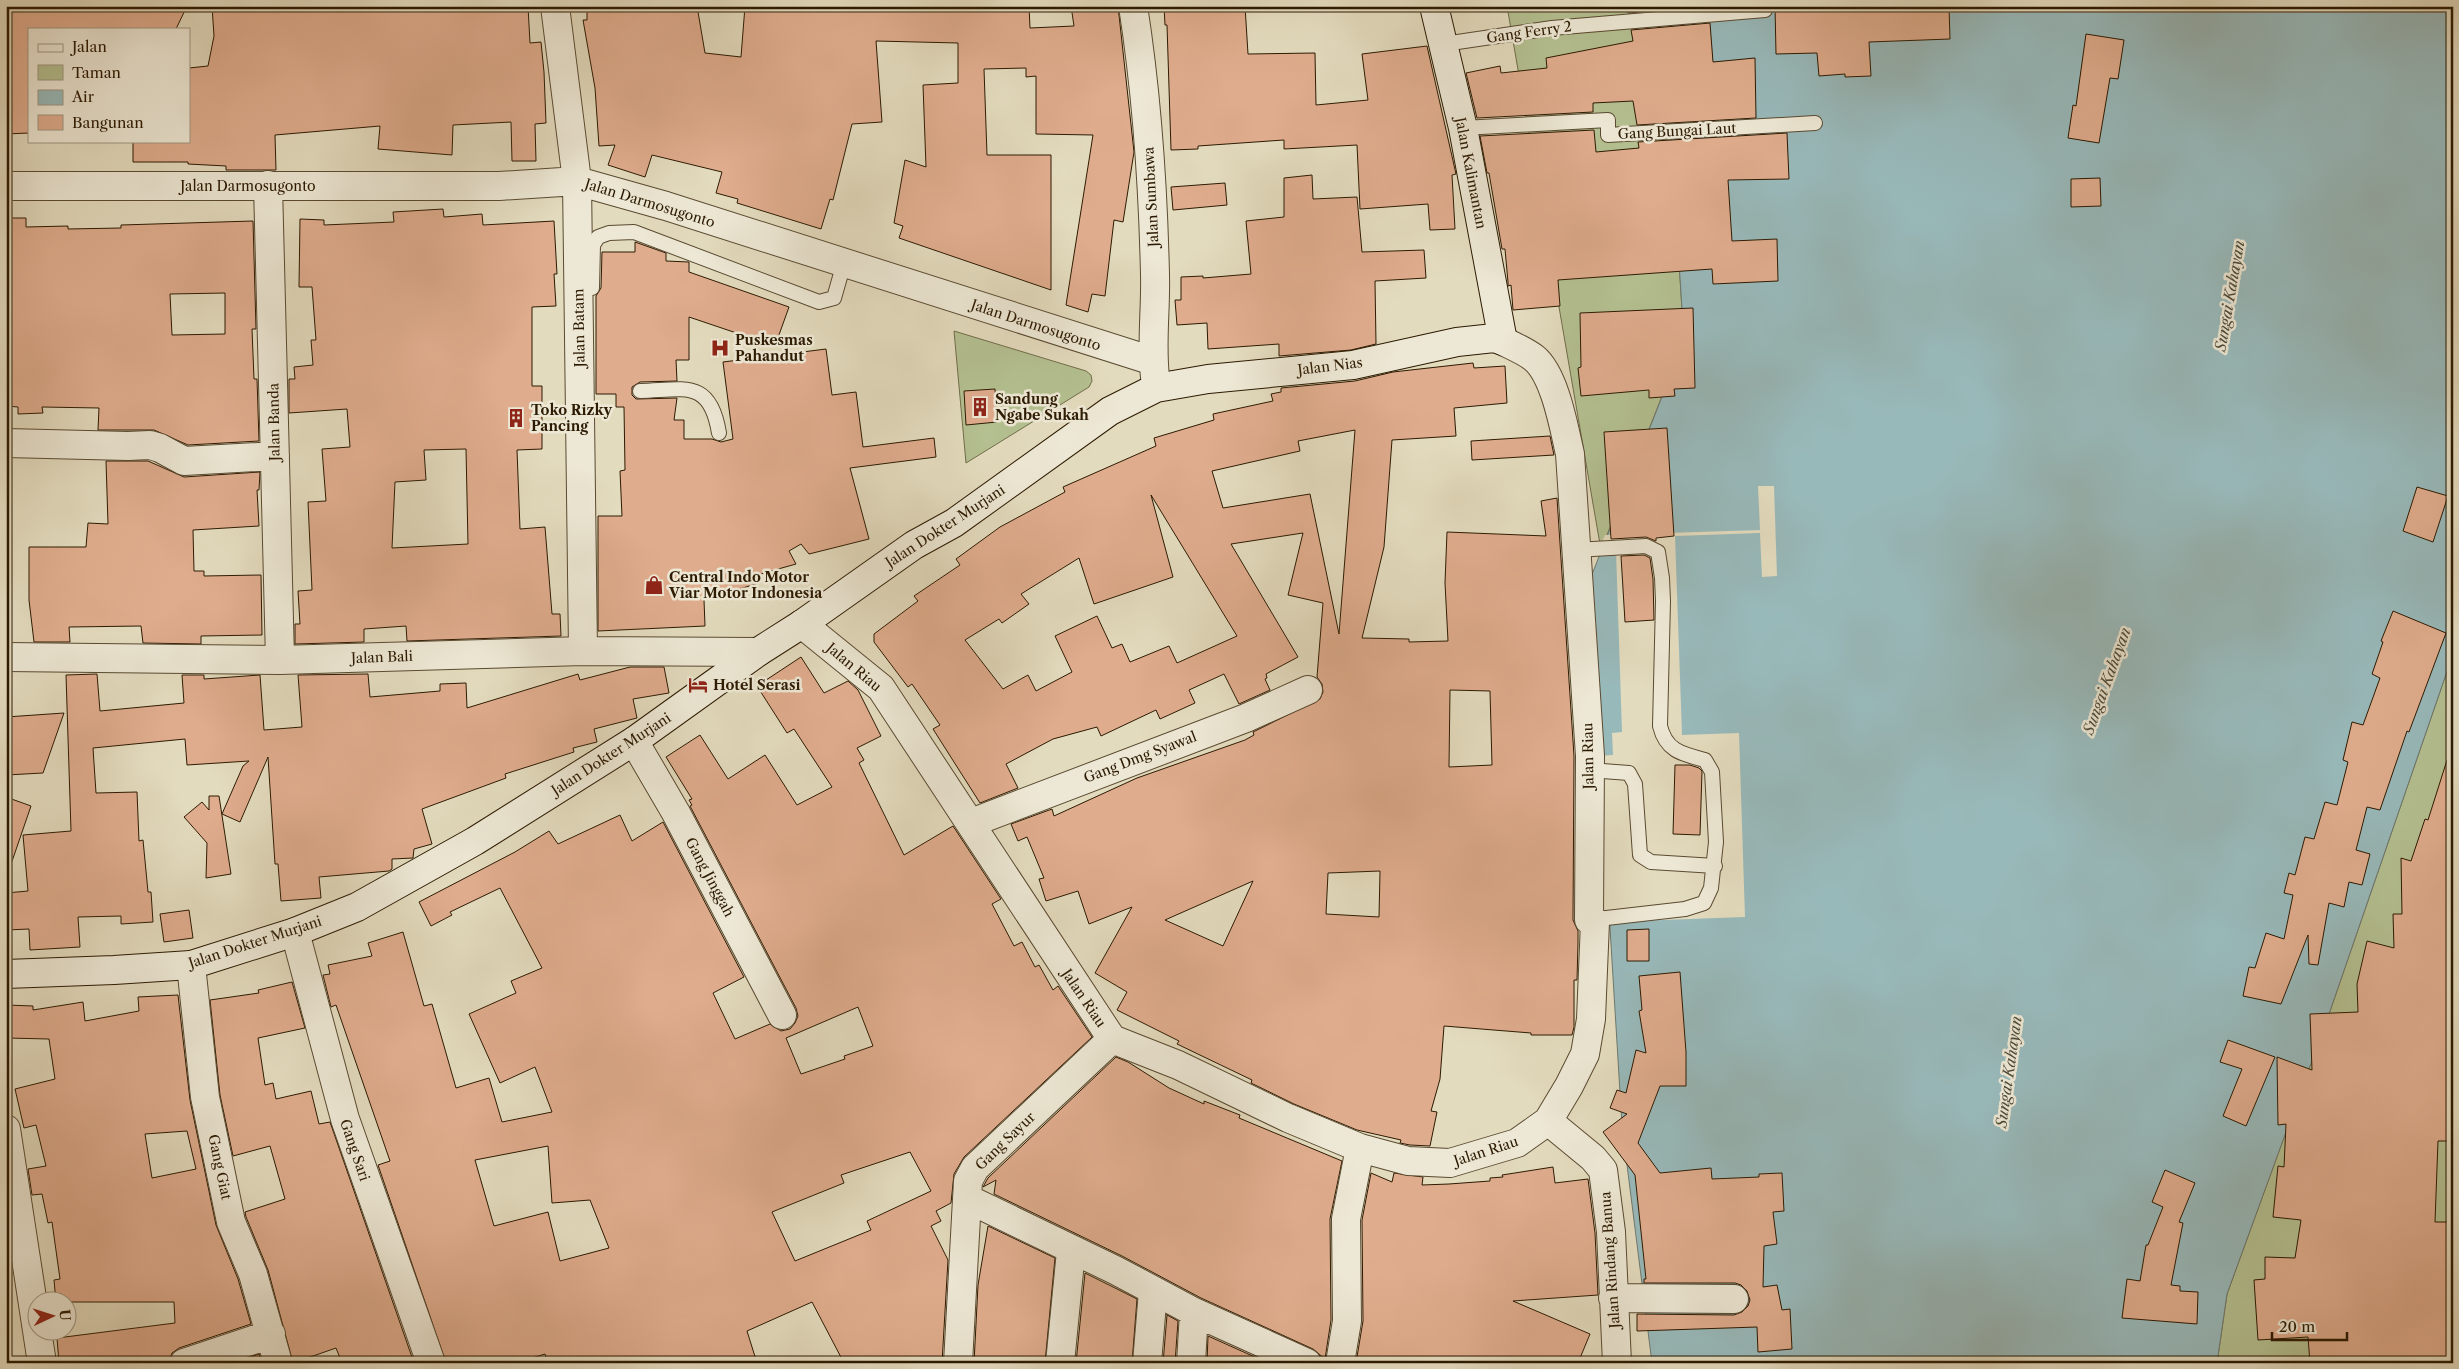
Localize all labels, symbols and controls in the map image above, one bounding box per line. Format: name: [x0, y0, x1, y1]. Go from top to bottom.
street label: Gang Ferry 2: [1485, 17, 1573, 47]
legend: [28, 28, 190, 142]
text: Jalan: [70, 37, 107, 56]
text: Taman: [72, 63, 122, 82]
text: Air: [71, 87, 95, 106]
text: Bangunan: [72, 113, 144, 132]
street label: Jalan Kalimantan: [1451, 114, 1491, 230]
street label: Gang Bungai Laut: [1617, 119, 1737, 143]
street label: Jalan Sumbawa: [1139, 146, 1163, 250]
street label: Jalan Darmosugonto: [581, 174, 717, 231]
street label: Jalan Darmosugonto: [178, 177, 316, 195]
water label: Sungai Kahayan: [2210, 239, 2249, 354]
street label: Jalan Batam: [569, 288, 589, 370]
street label: Jalan Darmosugonto: [967, 295, 1103, 354]
place label: Puskesmas Pahandut: [735, 331, 813, 365]
hospital icon: Puskesmas Pahandut: [709, 337, 731, 359]
street label: Jalan Nias: [1294, 353, 1364, 379]
street label: Jalan Banda: [264, 382, 284, 463]
place label: Sandung Ngabe Sukah: [995, 390, 1089, 424]
building icon: Sandung Ngabe Sukah: [969, 396, 991, 418]
place label: Toko Rizky Pancing: [531, 401, 613, 435]
building icon: Toko Rizky Pancing: [505, 407, 527, 429]
street label: Jalan Dokter Murjani: [880, 481, 1008, 573]
place label: Central Indo Motor Viar Motor Indonesia: [668, 568, 823, 602]
shop icon: Central Indo Motor Viar Motor Indonesia: [643, 574, 665, 596]
water label: Sungai Kahayan: [2078, 625, 2135, 738]
street label: Jalan Riau: [821, 637, 886, 696]
street label: Jalan Bali: [349, 647, 413, 667]
hotel icon: Hotel Serasi: [687, 674, 709, 696]
place label: Hotel Serasi: [713, 676, 800, 694]
street label: Jalan Dokter Murjani: [546, 709, 674, 801]
street label: Jalan Riau: [1578, 722, 1598, 792]
street label: Gang Dmg Syawal: [1081, 727, 1199, 787]
street label: Gang Jinggah: [682, 834, 739, 920]
street label: Jalan Dokter Murjani: [184, 912, 324, 973]
street label: Jalan Riau: [1057, 964, 1110, 1031]
water label: Sungai Kahayan: [1991, 1015, 2026, 1130]
street label: Gang Sayur: [971, 1108, 1039, 1174]
street label: Gang Sari: [336, 1117, 374, 1183]
street label: Jalan Riau: [1450, 1132, 1521, 1170]
street label: Gang Giat: [204, 1133, 236, 1201]
street label: Jalan Rindang Banua: [1596, 1190, 1624, 1331]
north arrow: [28, 1292, 78, 1342]
text: U: [56, 1309, 74, 1322]
scale bar: [2272, 1309, 2346, 1341]
text: 20 m: [2279, 1317, 2315, 1336]

